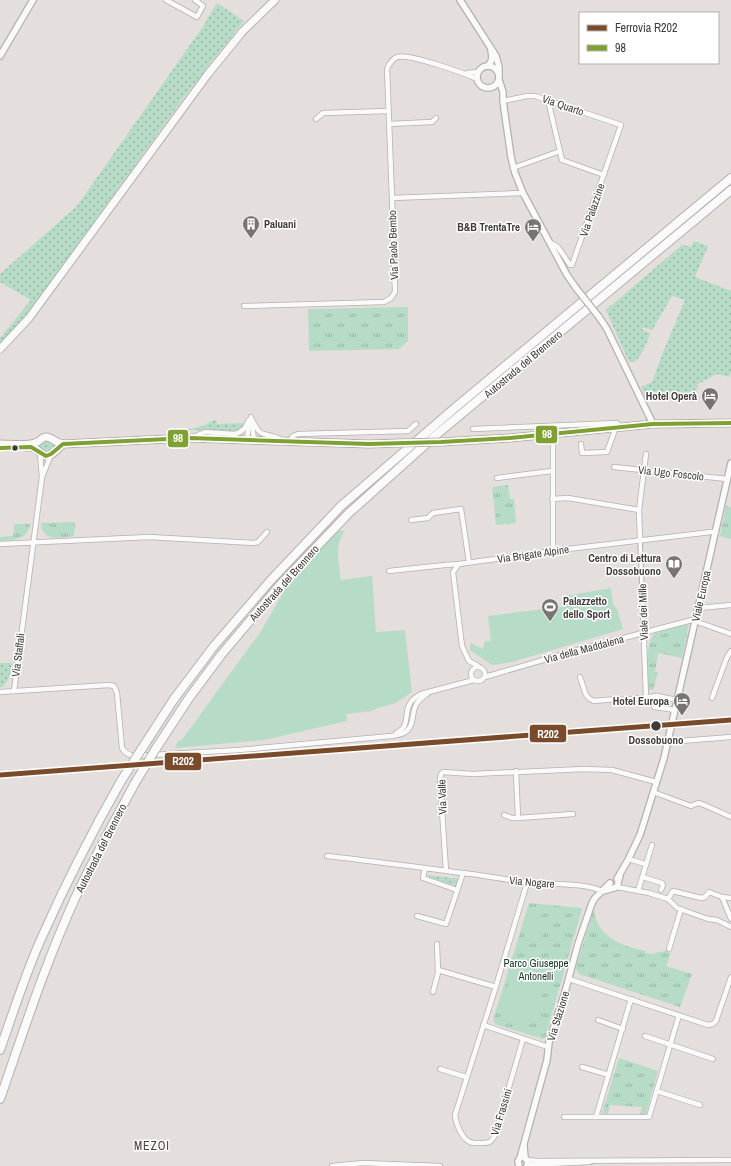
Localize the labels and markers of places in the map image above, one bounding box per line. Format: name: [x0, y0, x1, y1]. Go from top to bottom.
building icon: Paluani: [241, 214, 261, 239]
place label: Paluani: [264, 217, 296, 231]
hotel icon: B&B TrentaTre: [523, 217, 543, 242]
place label: B&B TrentaTre: [457, 220, 520, 234]
hotel icon: Hotel Operà: [700, 386, 720, 411]
place label: Hotel Operà: [646, 389, 697, 403]
unlabelled marker: [10, 443, 20, 453]
place label: Centro di Lettura Dossobuono: [588, 551, 661, 578]
library icon: Centro di Lettura Dossobuono: [664, 554, 684, 579]
place label: Palazzetto dello Sport: [563, 594, 610, 621]
sports icon: Palazzetto dello Sport: [540, 597, 560, 622]
hotel icon: Hotel Europa: [672, 691, 692, 716]
place label: Hotel Europa: [613, 694, 669, 708]
marker: Dossobuono: [649, 719, 663, 733]
place label: Dossobuono: [628, 733, 684, 747]

